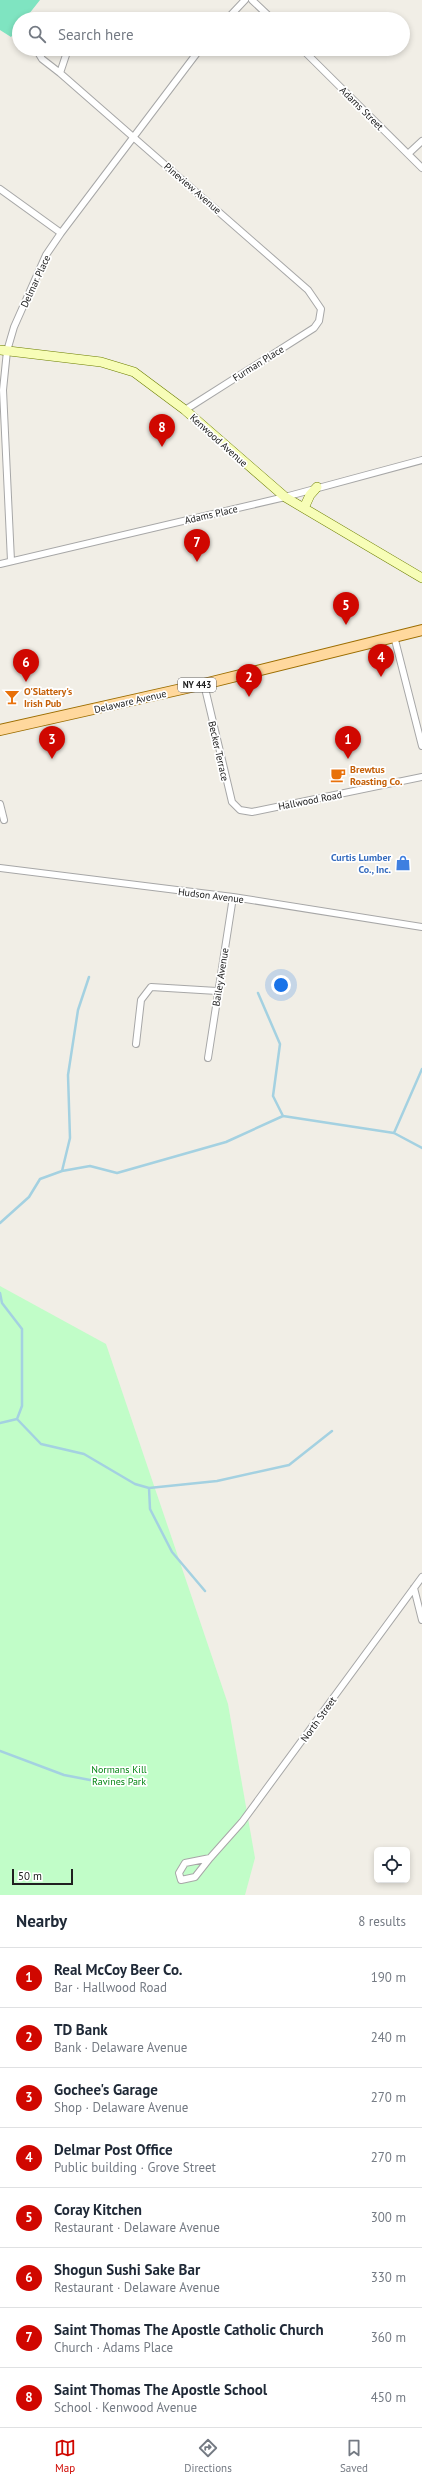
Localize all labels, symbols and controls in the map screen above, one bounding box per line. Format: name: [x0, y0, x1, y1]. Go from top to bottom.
search box: [12, 12, 410, 56]
icon: search: [26, 23, 48, 45]
text: Search here: [58, 25, 134, 44]
street label: Adams Street: [337, 84, 387, 133]
street label: Pineview Avenue: [161, 160, 224, 217]
street label: Delmar Place: [18, 253, 53, 310]
street label: Furman Place: [230, 343, 286, 384]
street label: Kenwood Avenue: [187, 411, 250, 470]
pin: 8: [149, 414, 175, 447]
street label: Adams Place: [183, 502, 239, 527]
pin: 7: [184, 529, 210, 562]
pin: 5: [333, 592, 359, 625]
pin: 4: [368, 644, 394, 677]
pin: 6: [13, 649, 39, 682]
pin: 2: [236, 664, 262, 697]
road number: NY 443: [178, 678, 216, 692]
place label: O'Slattery's Irish Pub: [24, 685, 72, 710]
street label: Delaware Avenue: [93, 687, 168, 716]
bar icon: O'Slattery's Irish Pub: [3, 688, 21, 706]
street label: Becker Terrace: [205, 720, 232, 782]
pin: 3: [39, 726, 65, 759]
pin: 1: [335, 726, 361, 759]
place label: Brewtus Roasting Co.: [350, 763, 403, 788]
cafe icon: Brewtus Roasting Co.: [329, 766, 347, 784]
street label: Hallwood Road: [277, 788, 343, 813]
place label: Curtis Lumber Co., Inc.: [331, 851, 392, 876]
shop icon: Curtis Lumber Co., Inc.: [394, 854, 412, 872]
street label: Hudson Avenue: [177, 885, 245, 906]
street label: Bailey Avenue: [209, 947, 232, 1007]
your location: [271, 975, 291, 995]
street label: North Street: [298, 1694, 340, 1745]
park label: Normans Kill Ravines Park: [91, 1763, 147, 1788]
map controls: [374, 1847, 410, 1883]
button: locate: [374, 1847, 410, 1883]
scale bar: [12, 1867, 73, 1886]
text: 50 m: [18, 1869, 42, 1883]
text: Nearby: [16, 1910, 67, 1932]
text: 8 results: [358, 1913, 406, 1930]
text: Real McCoy Beer Co.: [54, 1960, 183, 1979]
text: 1: [25, 1969, 33, 1986]
text: 190 m: [371, 1969, 406, 1986]
text: Bar · Hallwood Road: [54, 1979, 167, 1996]
text: TD Bank: [54, 2020, 108, 2039]
text: 2: [25, 2029, 33, 2046]
text: 240 m: [371, 2029, 406, 2046]
text: Bank · Delaware Avenue: [54, 2039, 187, 2056]
text: Gochee's Garage: [54, 2080, 158, 2099]
text: 3: [25, 2089, 33, 2106]
text: 270 m: [371, 2089, 406, 2106]
text: Shop · Delaware Avenue: [54, 2099, 188, 2116]
text: Delmar Post Office: [54, 2140, 173, 2159]
text: 4: [25, 2149, 33, 2166]
text: 270 m: [371, 2149, 406, 2166]
text: Public building · Grove Street: [54, 2159, 216, 2176]
text: Coray Kitchen: [54, 2200, 142, 2219]
text: 5: [25, 2209, 33, 2226]
text: 300 m: [371, 2209, 406, 2226]
text: Restaurant · Delaware Avenue: [54, 2219, 220, 2236]
text: Shogun Sushi Sake Bar: [54, 2260, 200, 2279]
text: 6: [25, 2269, 33, 2286]
text: 330 m: [371, 2269, 406, 2286]
text: Restaurant · Delaware Avenue: [54, 2279, 220, 2296]
text: Saint Thomas The Apostle Catholic Church: [54, 2320, 324, 2339]
text: 7: [25, 2329, 33, 2346]
text: 360 m: [371, 2329, 406, 2346]
text: Church · Adams Place: [54, 2339, 173, 2356]
text: Saint Thomas The Apostle School: [54, 2380, 267, 2399]
text: 8: [25, 2389, 33, 2406]
text: 450 m: [371, 2389, 406, 2406]
text: School · Kenwood Avenue: [54, 2399, 197, 2416]
tab: Map: [54, 2437, 76, 2475]
tab: Directions: [184, 2437, 232, 2475]
tab: Saved: [340, 2437, 368, 2475]

